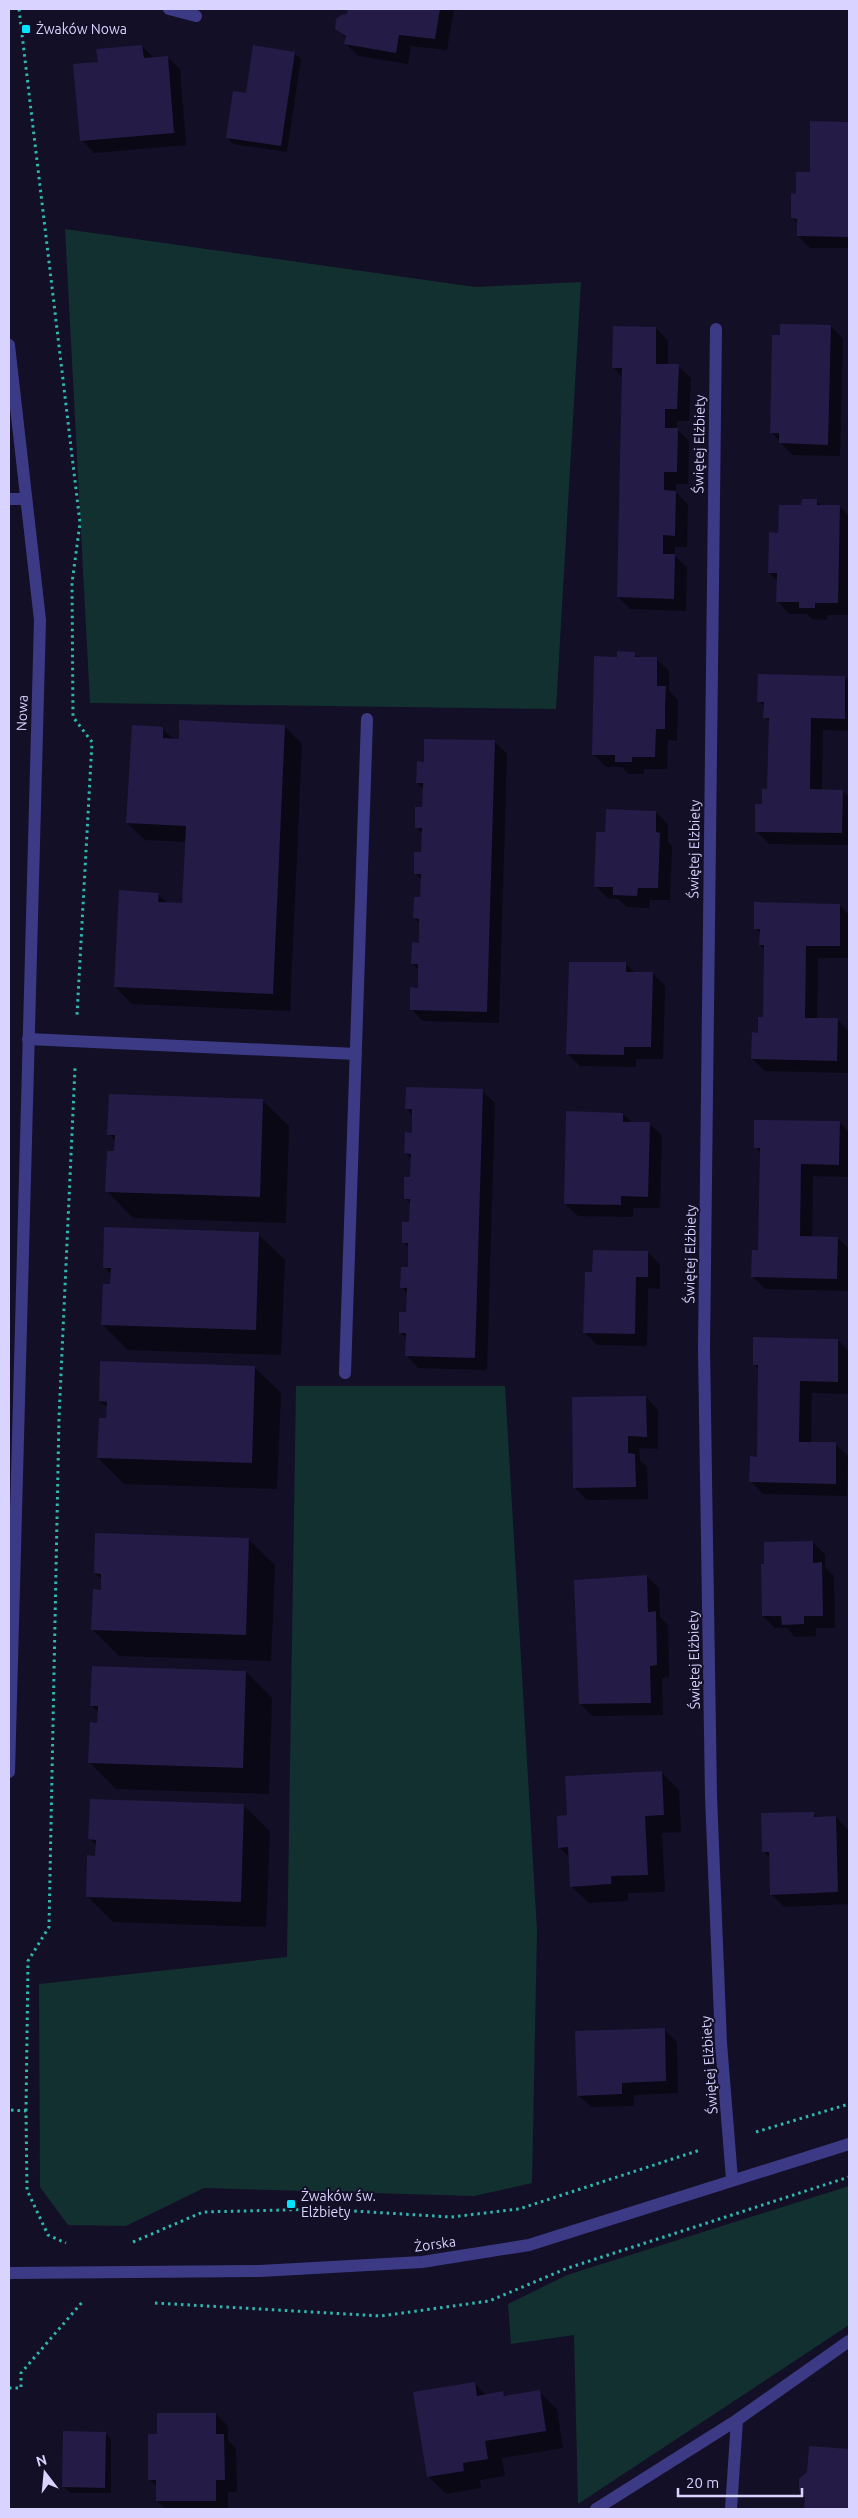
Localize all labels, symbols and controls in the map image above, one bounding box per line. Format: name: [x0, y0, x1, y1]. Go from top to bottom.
place label: Żwaków Nowa: [36, 21, 127, 37]
marker: Żwaków Nowa: [20, 23, 32, 35]
street label: Świętej Elżbiety: [689, 394, 708, 493]
street label: Nowa: [13, 695, 31, 731]
street label: Świętej Elżbiety: [684, 799, 703, 898]
street label: Świętej Elżbiety: [680, 1204, 699, 1303]
street label: Świętej Elżbiety: [684, 1610, 703, 1710]
street label: Świętej Elżbiety: [697, 2015, 720, 2115]
place label: Żwaków św. Elżbiety: [301, 2188, 376, 2220]
marker: Żwaków św. Elżbiety: [285, 2198, 297, 2210]
street label: Żorska: [413, 2233, 457, 2255]
north arrow: [20, 2448, 70, 2498]
text: N: [34, 2451, 49, 2470]
scale bar: [678, 2466, 802, 2498]
text: 20 m: [686, 2474, 719, 2491]

